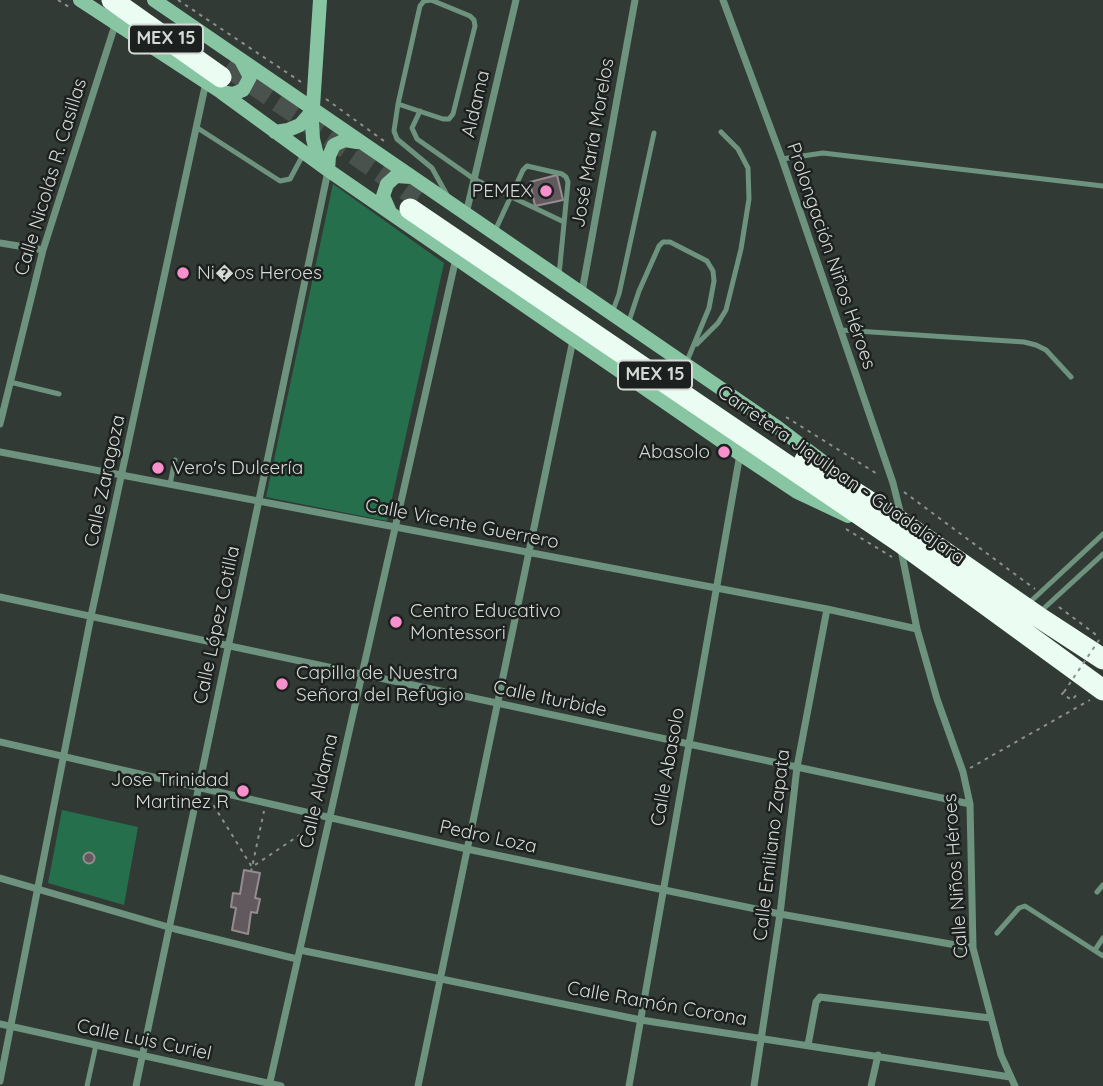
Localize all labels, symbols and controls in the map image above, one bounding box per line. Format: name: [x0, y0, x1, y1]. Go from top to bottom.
road number: MEX 15: [129, 24, 203, 54]
street label: José María Morelos: [567, 56, 619, 230]
street label: Aldama: [457, 68, 495, 140]
street label: Calle Nicolás R. Casillas: [10, 76, 92, 278]
street label: Prolongación Niños Héroes: [781, 140, 881, 372]
place label: PEMEX: [472, 180, 532, 202]
marker: PEMEX: [538, 183, 554, 199]
place label: Ni�os Heroes: [197, 262, 322, 284]
marker: Ni�os Heroes: [175, 265, 191, 281]
road number: MEX 15: [618, 360, 692, 390]
street label: Carretera Jiquilpan - Guadalajara: [713, 381, 969, 569]
street label: Calle Zaragoza: [80, 413, 130, 549]
place label: Abasolo: [639, 441, 710, 463]
marker: Abasolo: [716, 444, 732, 460]
place label: Vero's Dulcería: [172, 457, 303, 479]
marker: Vero's Dulcería: [150, 460, 166, 476]
street label: Calle Vicente Guerrero: [363, 494, 561, 554]
street label: Calle López Cotilla: [189, 544, 245, 706]
place label: Centro Educativo Montessori: [410, 600, 561, 644]
marker: Centro Educativo Montessori: [388, 614, 404, 630]
place label: Capilla de Nuestra Señora del Refugio: [296, 662, 464, 706]
marker: Capilla de Nuestra Señora del Refugio: [274, 676, 290, 692]
street label: Calle Iturbide: [491, 676, 609, 722]
street label: Calle Abasolo: [646, 706, 690, 828]
street label: Calle Aldama: [295, 732, 343, 850]
street label: Calle Emiliano Zapata: [749, 748, 795, 942]
place label: Jose Trinidad Martinez R: [111, 769, 229, 813]
marker: Jose Trinidad Martinez R: [235, 783, 251, 799]
street label: Calle Niños Héroes: [939, 793, 973, 959]
street label: Pedro Loza: [437, 816, 539, 858]
street label: Calle Ramón Corona: [565, 977, 749, 1031]
street label: Calle Luis Curiel: [75, 1015, 213, 1065]

